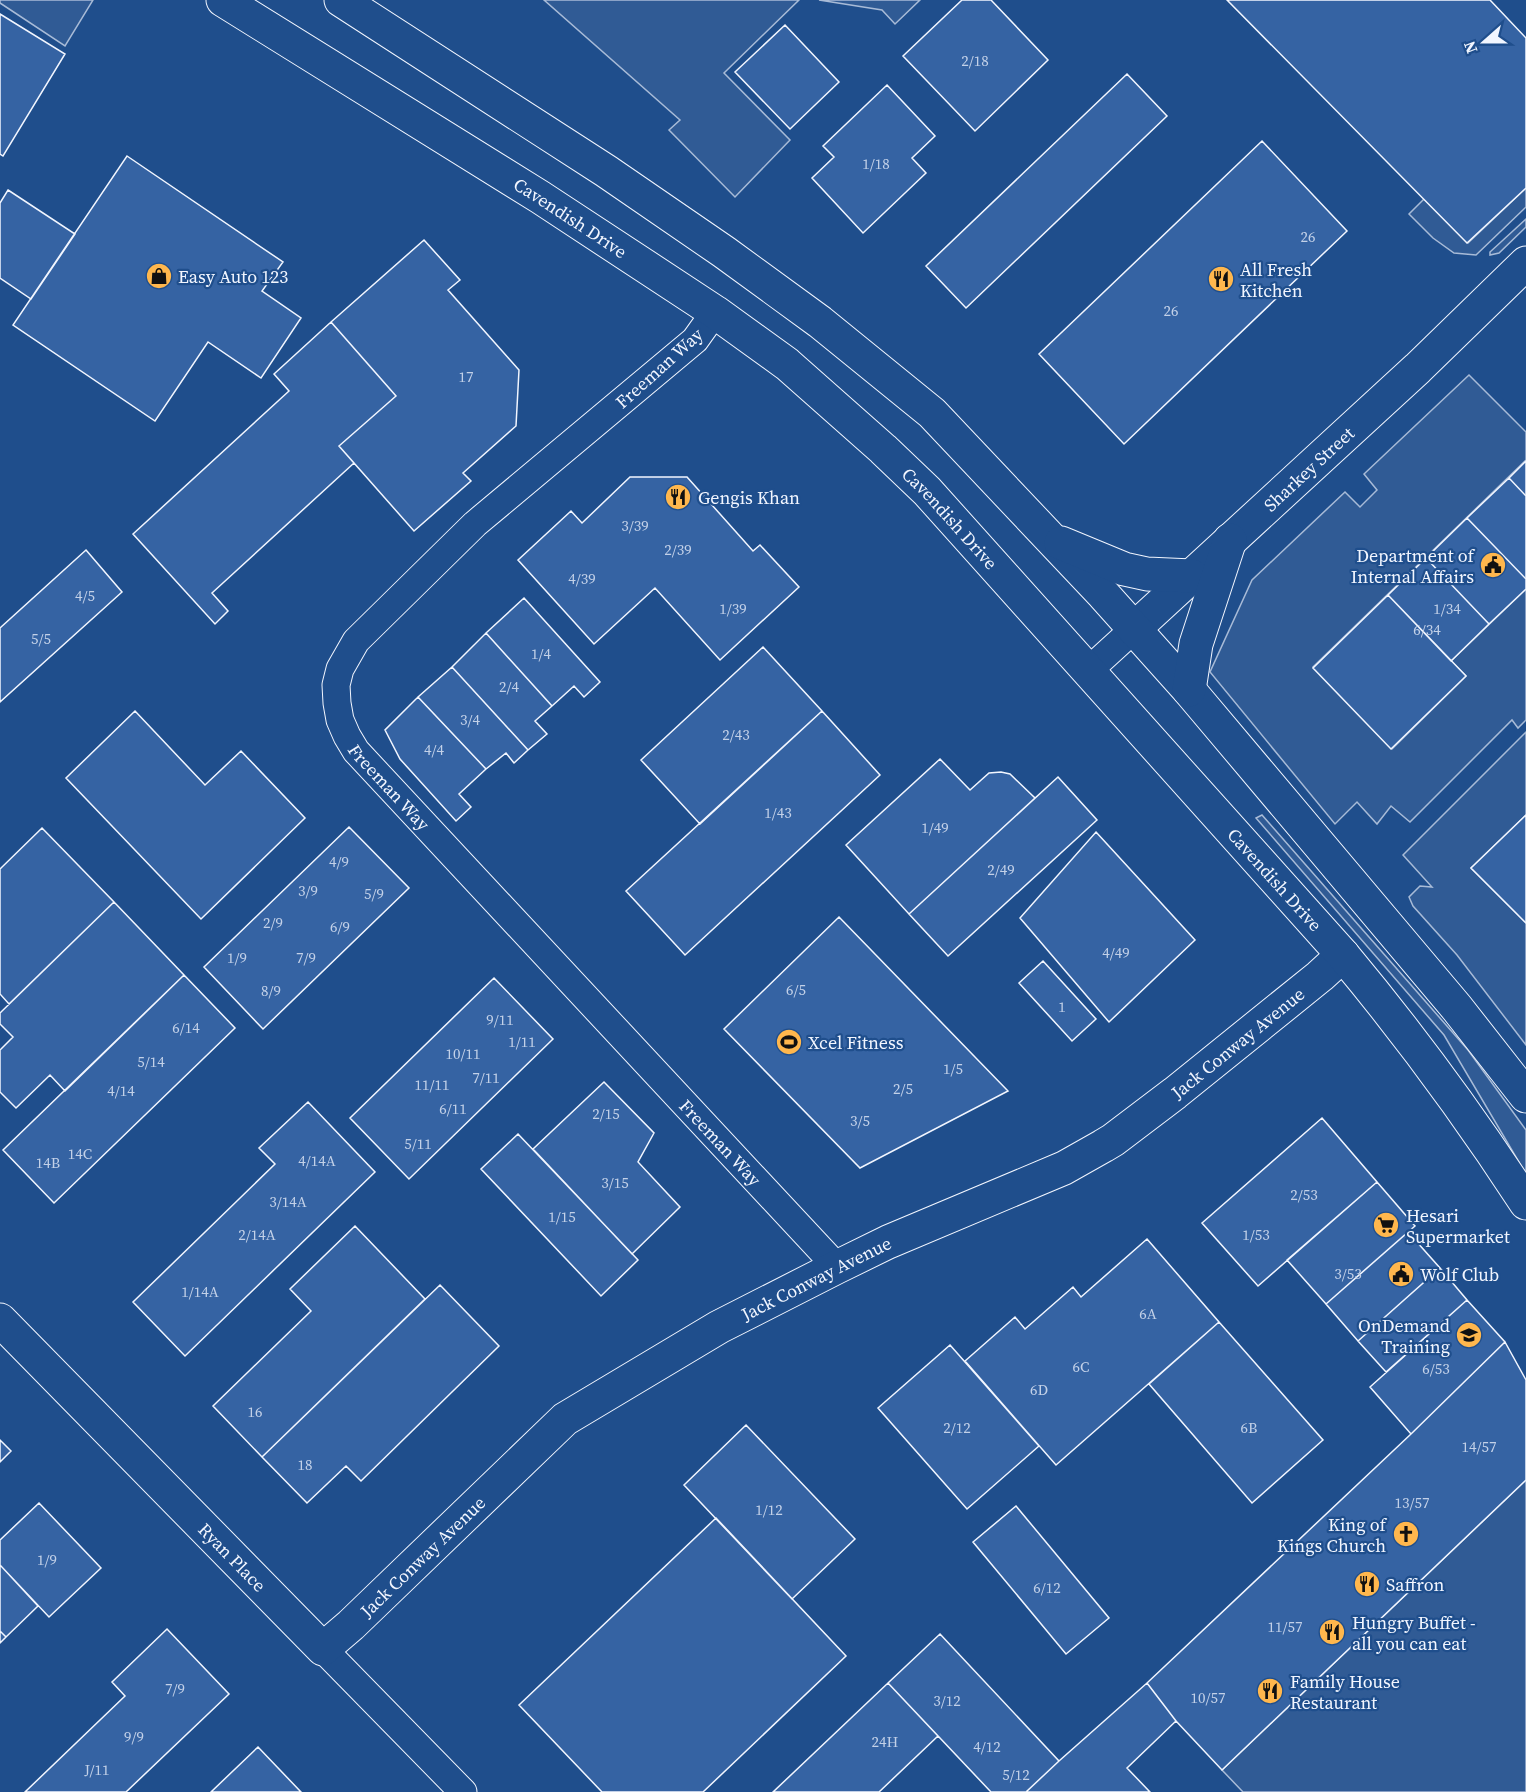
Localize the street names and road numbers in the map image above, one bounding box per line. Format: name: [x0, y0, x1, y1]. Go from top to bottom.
street label: Cavendish Drive: [509, 171, 632, 264]
street label: Freeman Way: [610, 321, 709, 414]
street label: Sharkey Street: [1258, 420, 1359, 517]
street label: Cavendish Drive: [897, 461, 1004, 574]
street label: Freeman Way: [342, 739, 437, 836]
street label: Cavendish Drive: [1222, 822, 1328, 936]
street label: Jack Conway Avenue: [1165, 981, 1309, 1105]
street label: Freeman Way: [674, 1094, 768, 1192]
street label: Jack Conway Avenue: [736, 1230, 895, 1327]
street label: Jack Conway Avenue: [354, 1490, 490, 1623]
street label: Ryan Place: [193, 1517, 272, 1597]

